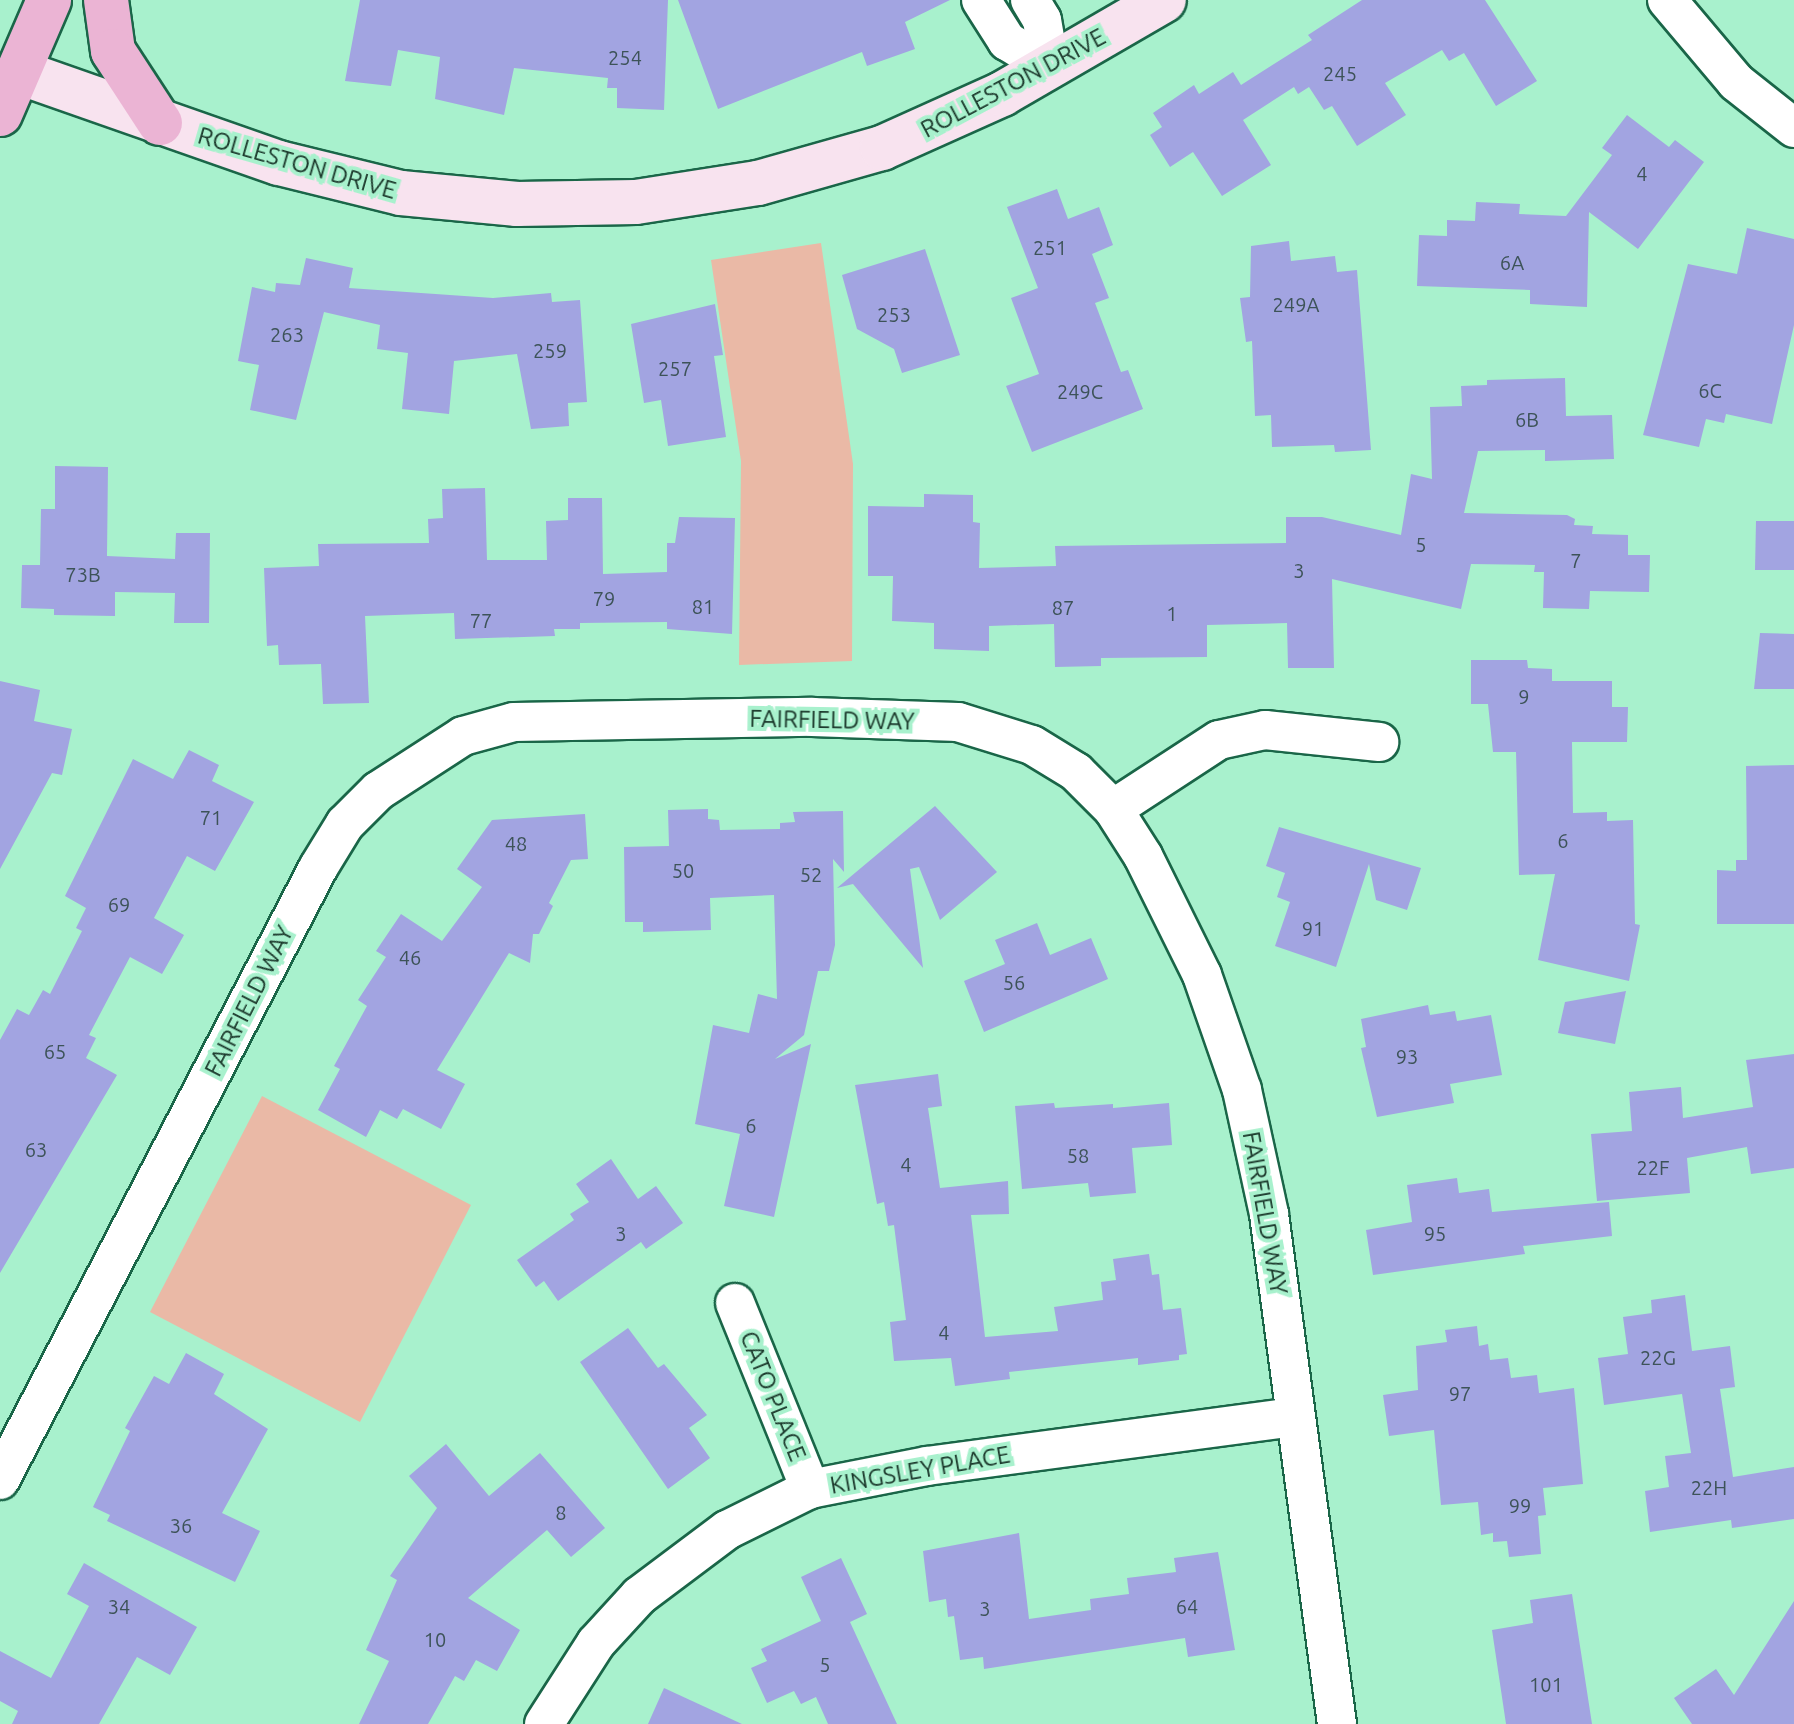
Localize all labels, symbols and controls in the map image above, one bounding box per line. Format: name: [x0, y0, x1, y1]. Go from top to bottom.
street label: ROLLESTON DRIVE: [916, 22, 1110, 144]
house number: 254: [608, 45, 642, 69]
house number: 245: [1323, 61, 1357, 85]
street label: ROLLESTON DRIVE: [195, 121, 399, 205]
house number: 4: [1636, 161, 1648, 185]
house number: 251: [1033, 235, 1067, 259]
house number: 6A: [1500, 250, 1524, 274]
house number: 249A: [1273, 292, 1319, 316]
house number: 253: [877, 302, 911, 326]
house number: 263: [270, 322, 304, 346]
house number: 259: [533, 338, 567, 362]
house number: 257: [658, 356, 692, 380]
house number: 6C: [1698, 378, 1722, 402]
house number: 249C: [1057, 379, 1103, 403]
house number: 6B: [1515, 407, 1539, 431]
house number: 5: [1415, 532, 1427, 556]
house number: 7: [1570, 548, 1582, 572]
house number: 3: [1293, 558, 1305, 582]
house number: 73B: [65, 562, 101, 586]
house number: 79: [593, 586, 615, 610]
house number: 81: [692, 594, 714, 618]
house number: 87: [1052, 595, 1074, 619]
house number: 1: [1166, 601, 1178, 625]
house number: 77: [470, 608, 492, 632]
house number: 9: [1518, 684, 1530, 708]
street label: FAIRFIELD WAY: [749, 704, 915, 736]
house number: 71: [200, 805, 222, 829]
house number: 6: [1557, 828, 1569, 852]
house number: 48: [505, 831, 527, 855]
house number: 50: [672, 858, 694, 882]
house number: 52: [800, 862, 822, 886]
house number: 69: [108, 892, 130, 916]
house number: 91: [1302, 916, 1324, 940]
street label: FAIRFIELD WAY: [199, 921, 299, 1081]
house number: 46: [399, 945, 421, 969]
house number: 56: [1003, 970, 1025, 994]
house number: 65: [44, 1039, 66, 1063]
house number: 93: [1396, 1044, 1418, 1068]
house number: 6: [745, 1113, 757, 1137]
street label: FAIRFIELD WAY: [1236, 1129, 1294, 1297]
house number: 63: [25, 1137, 47, 1161]
house number: 58: [1067, 1143, 1089, 1167]
house number: 4: [900, 1152, 912, 1176]
house number: 22F: [1636, 1155, 1670, 1179]
house number: 3: [615, 1221, 627, 1245]
house number: 95: [1424, 1221, 1446, 1245]
house number: 4: [938, 1320, 950, 1344]
street label: CATO PLACE: [734, 1327, 812, 1465]
house number: 22G: [1640, 1345, 1676, 1369]
house number: 97: [1449, 1381, 1471, 1405]
street label: KINGSLEY PLACE: [828, 1440, 1012, 1500]
house number: 22H: [1691, 1475, 1727, 1499]
house number: 99: [1509, 1493, 1531, 1517]
house number: 8: [555, 1500, 567, 1524]
house number: 36: [170, 1513, 192, 1537]
house number: 34: [108, 1594, 130, 1618]
house number: 64: [1176, 1594, 1198, 1618]
house number: 3: [979, 1596, 991, 1620]
house number: 10: [424, 1627, 446, 1651]
house number: 5: [819, 1652, 831, 1676]
house number: 101: [1529, 1672, 1563, 1696]

